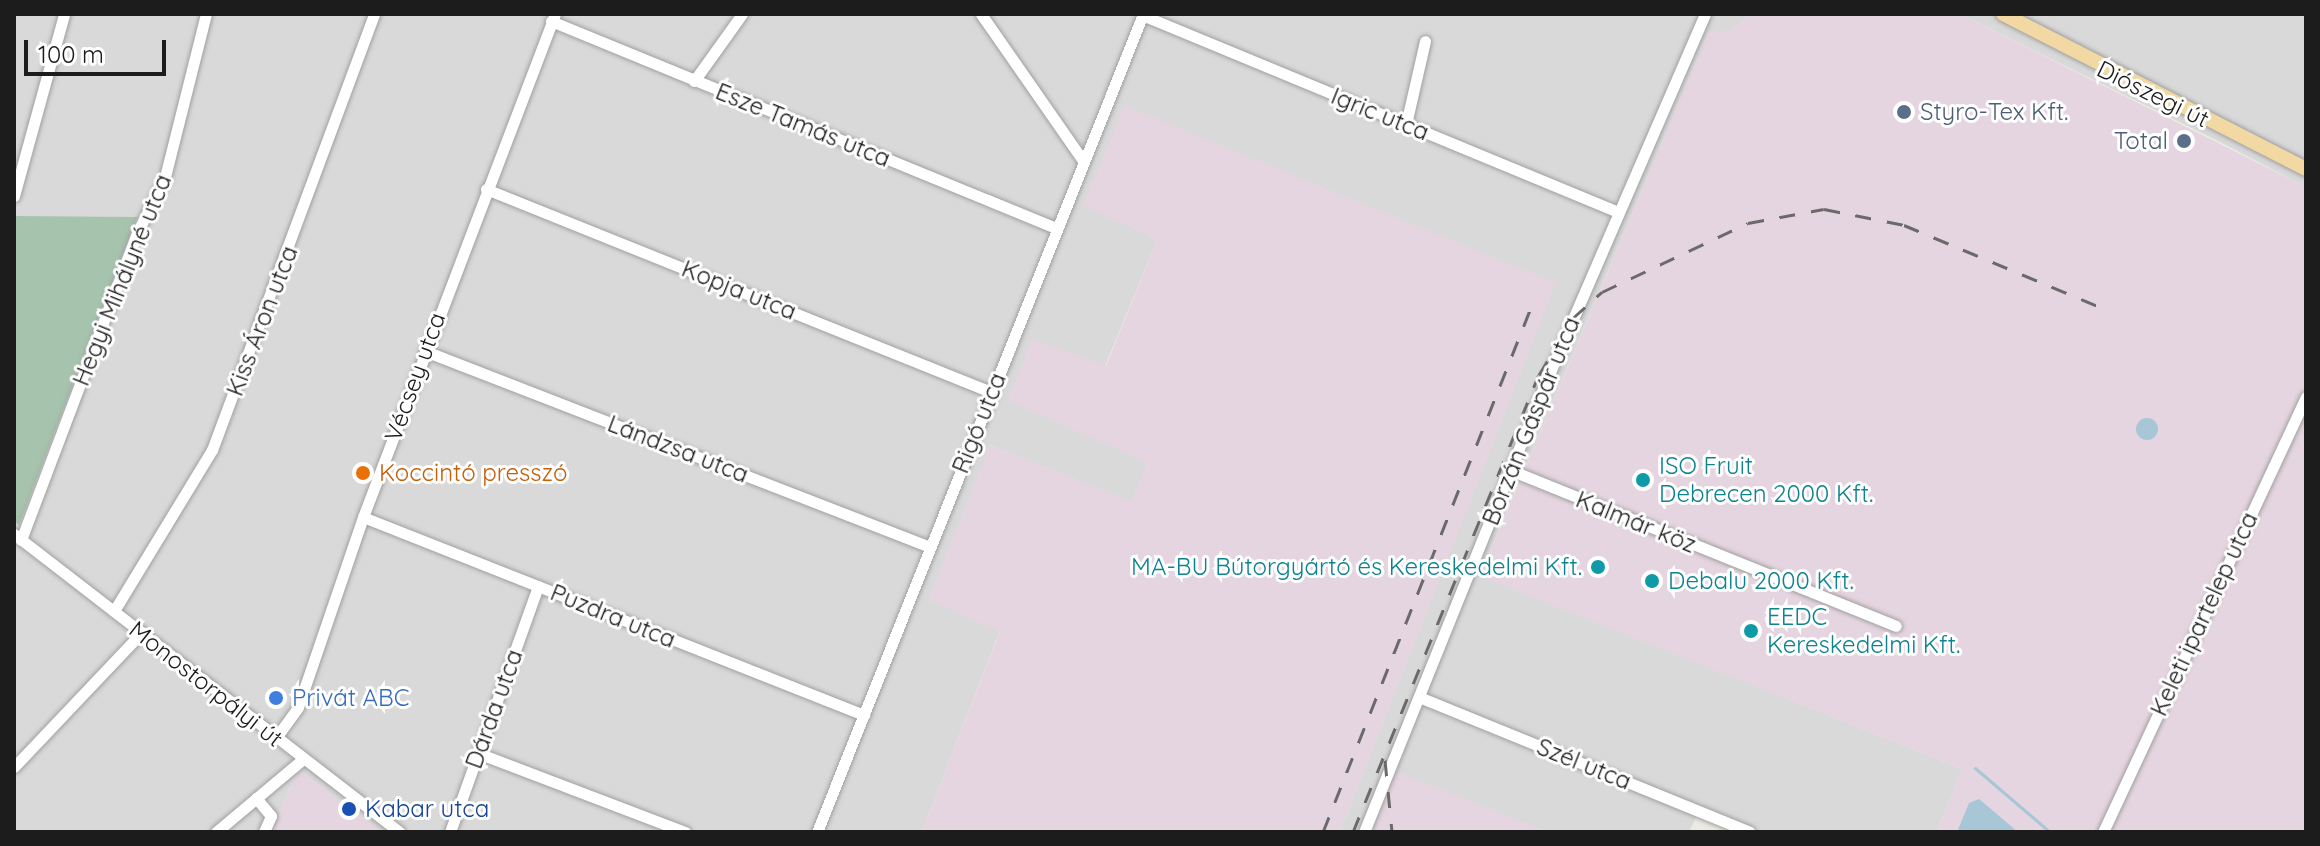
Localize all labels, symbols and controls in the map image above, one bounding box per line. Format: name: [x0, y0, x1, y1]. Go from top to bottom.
scale bar: [28, 24, 170, 74]
text: 100 m: [38, 39, 104, 69]
street label: Diószegi út: [2092, 54, 2214, 134]
street label: Esze Tamás utca: [711, 77, 895, 173]
street label: Igric utca: [1327, 81, 1433, 147]
place label: Styro-Tex Kft.: [1920, 98, 2068, 126]
marker: Styro-Tex Kft.: [1895, 103, 1913, 121]
place label: Total: [2114, 127, 2168, 155]
marker: Total: [2175, 132, 2193, 150]
street label: Hegyi Mihályné utca: [66, 170, 178, 390]
street label: Kiss Áron utca: [220, 242, 304, 400]
street label: Kopja utca: [678, 254, 800, 326]
street label: Vécsey utca: [378, 309, 452, 445]
street label: Borzán Gáspár utca: [1476, 313, 1586, 529]
street label: Rigó utca: [946, 369, 1012, 477]
street label: Lándzsa utca: [604, 409, 752, 489]
place label: ISO Fruit Debrecen 2000 Kft.: [1659, 452, 1873, 508]
place label: Koccintó presszó: [379, 459, 568, 487]
marker: Koccintó presszó: [354, 464, 372, 482]
marker: ISO Fruit Debrecen 2000 Kft.: [1634, 471, 1652, 489]
street label: Kalmár köz: [1572, 485, 1700, 559]
street label: Keleti ipartelep utca: [2144, 508, 2264, 720]
place label: MA-BU Bútorgyártó és Kereskedelmi Kft.: [1131, 553, 1582, 581]
marker: MA-BU Bútorgyártó és Kereskedelmi Kft.: [1589, 558, 1607, 576]
place label: Debalu 2000 Kft.: [1668, 567, 1854, 595]
marker: Debalu 2000 Kft.: [1643, 572, 1661, 590]
street label: Puzdra utca: [546, 578, 680, 654]
place label: EEDC Kereskedelmi Kft.: [1767, 603, 1960, 659]
street label: Monostorpályi út: [123, 615, 289, 753]
marker: EEDC Kereskedelmi Kft.: [1742, 622, 1760, 640]
street label: Dárda utca: [459, 645, 529, 773]
place label: Privát ABC: [292, 684, 409, 712]
marker: Privát ABC: [267, 689, 285, 707]
street label: Szél utca: [1533, 732, 1635, 796]
place label: Kabar utca: [365, 795, 489, 823]
marker: Kabar utca: [340, 800, 358, 818]

